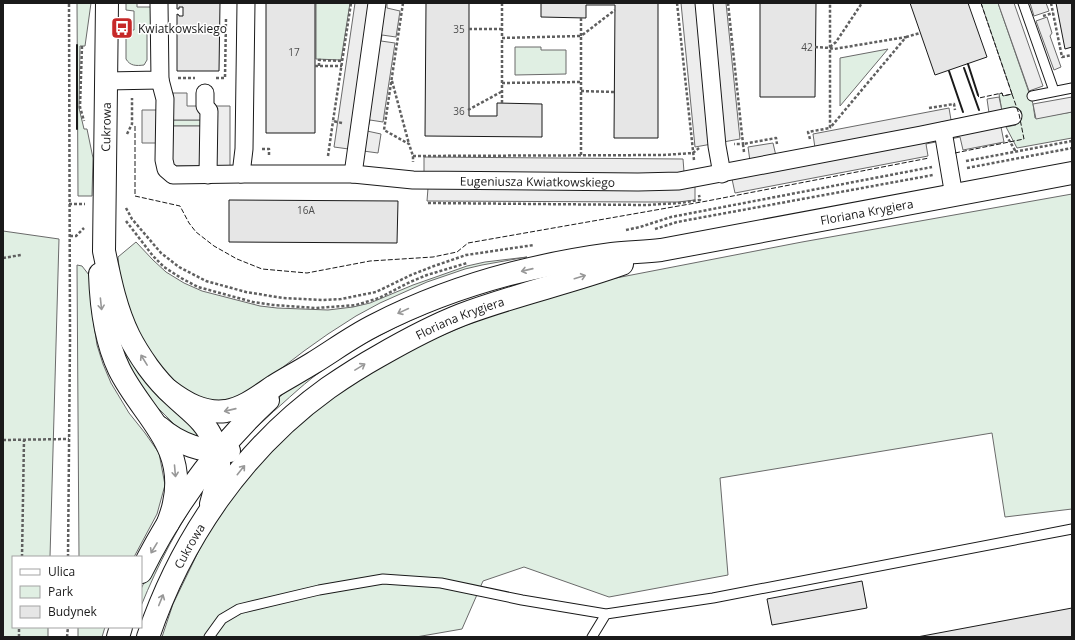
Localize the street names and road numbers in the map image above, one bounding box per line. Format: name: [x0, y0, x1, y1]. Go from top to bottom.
street label: Cukrowa: [97, 102, 115, 152]
street label: Eugeniusza Kwiatkowskiego: [460, 172, 615, 190]
street label: Floriana Krygiera: [819, 194, 915, 229]
street label: Floriana Krygiera: [412, 292, 506, 343]
street label: Cukrowa: [169, 520, 208, 571]

